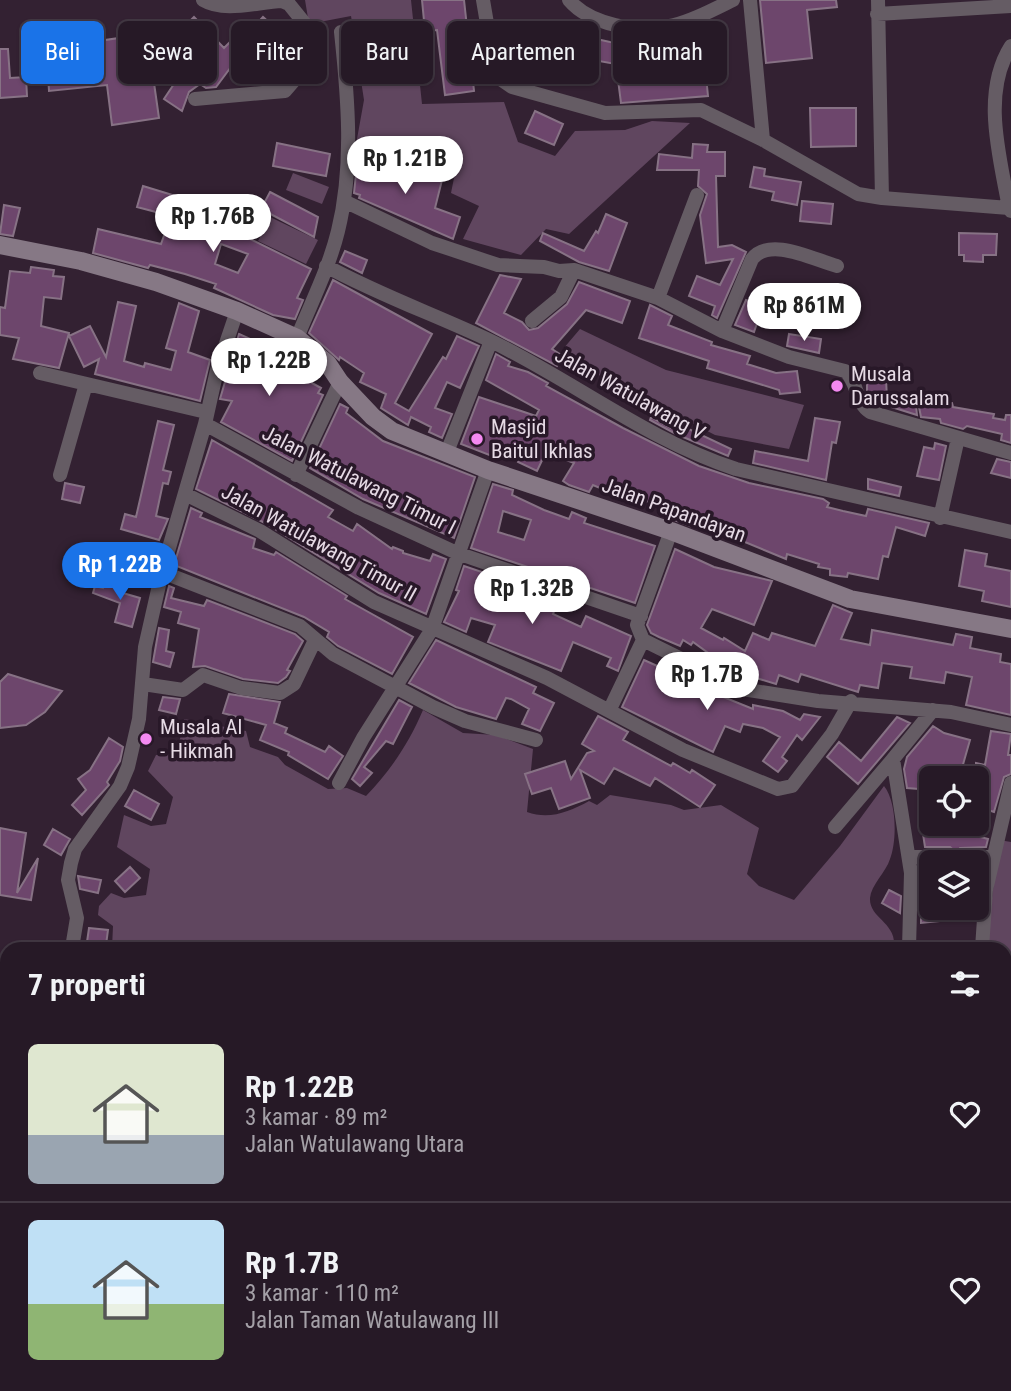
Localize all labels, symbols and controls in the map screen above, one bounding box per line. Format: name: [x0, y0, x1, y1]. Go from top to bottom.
chip: Beli: [21, 21, 104, 84]
chip: Sewa: [118, 21, 217, 84]
chip: Filter: [231, 21, 327, 84]
chip: Baru: [341, 21, 433, 84]
chip: Apartemen: [447, 21, 599, 84]
chip: Rumah: [613, 21, 727, 84]
pin: Rp 1.21B: [333, 136, 477, 196]
text: Rp 1.21B: [363, 145, 447, 172]
pin: Rp 1.76B: [141, 194, 285, 254]
text: Rp 1.76B: [171, 203, 255, 230]
pin: Rp 861M: [739, 284, 869, 343]
text: Rp 861M: [763, 292, 845, 319]
pin: Rp 1.22B: [197, 338, 341, 398]
street label: Jalan Watulawang V: [551, 343, 709, 445]
text: Rp 1.22B: [227, 347, 311, 374]
place label: Musala Darussalam: [851, 362, 950, 410]
marker: Musala Darussalam: [829, 378, 845, 394]
place label: Masjid Baitul Ikhlas: [491, 415, 593, 463]
street label: Jalan Watulawang Timur I: [258, 421, 460, 539]
marker: Masjid Baitul Ikhlas: [469, 431, 485, 447]
street label: Jalan Papandayan: [599, 473, 749, 547]
street label: Jalan Watulawang Timur II: [217, 479, 421, 607]
pin: Rp 1.22B: [48, 542, 192, 602]
text: Rp 1.22B: [78, 551, 162, 578]
pin: Rp 1.32B: [460, 566, 604, 626]
text: Rp 1.32B: [490, 575, 574, 602]
pin: Rp 1.7B: [642, 652, 772, 712]
text: Rp 1.7B: [671, 661, 743, 688]
place label: Musala Al - Hikmah: [160, 715, 242, 763]
marker: Musala Al - Hikmah: [138, 731, 154, 747]
map controls: [919, 766, 989, 920]
button: locate: [919, 766, 989, 836]
button: layers: [919, 850, 989, 920]
icon: filters: [946, 965, 984, 1003]
text: 7 properti: [28, 967, 146, 1002]
text: Rp 1.22B: [245, 1069, 354, 1104]
icon: home: [84, 1072, 168, 1156]
icon: heart: [946, 1095, 984, 1133]
text: 3 kamar · 89 m²: [245, 1104, 387, 1131]
text: Jalan Watulawang Utara: [245, 1131, 464, 1158]
text: Rp 1.7B: [245, 1245, 339, 1280]
icon: home: [84, 1248, 168, 1332]
icon: heart: [946, 1271, 984, 1309]
text: 3 kamar · 110 m²: [245, 1280, 399, 1307]
text: Jalan Taman Watulawang III: [245, 1307, 499, 1334]

